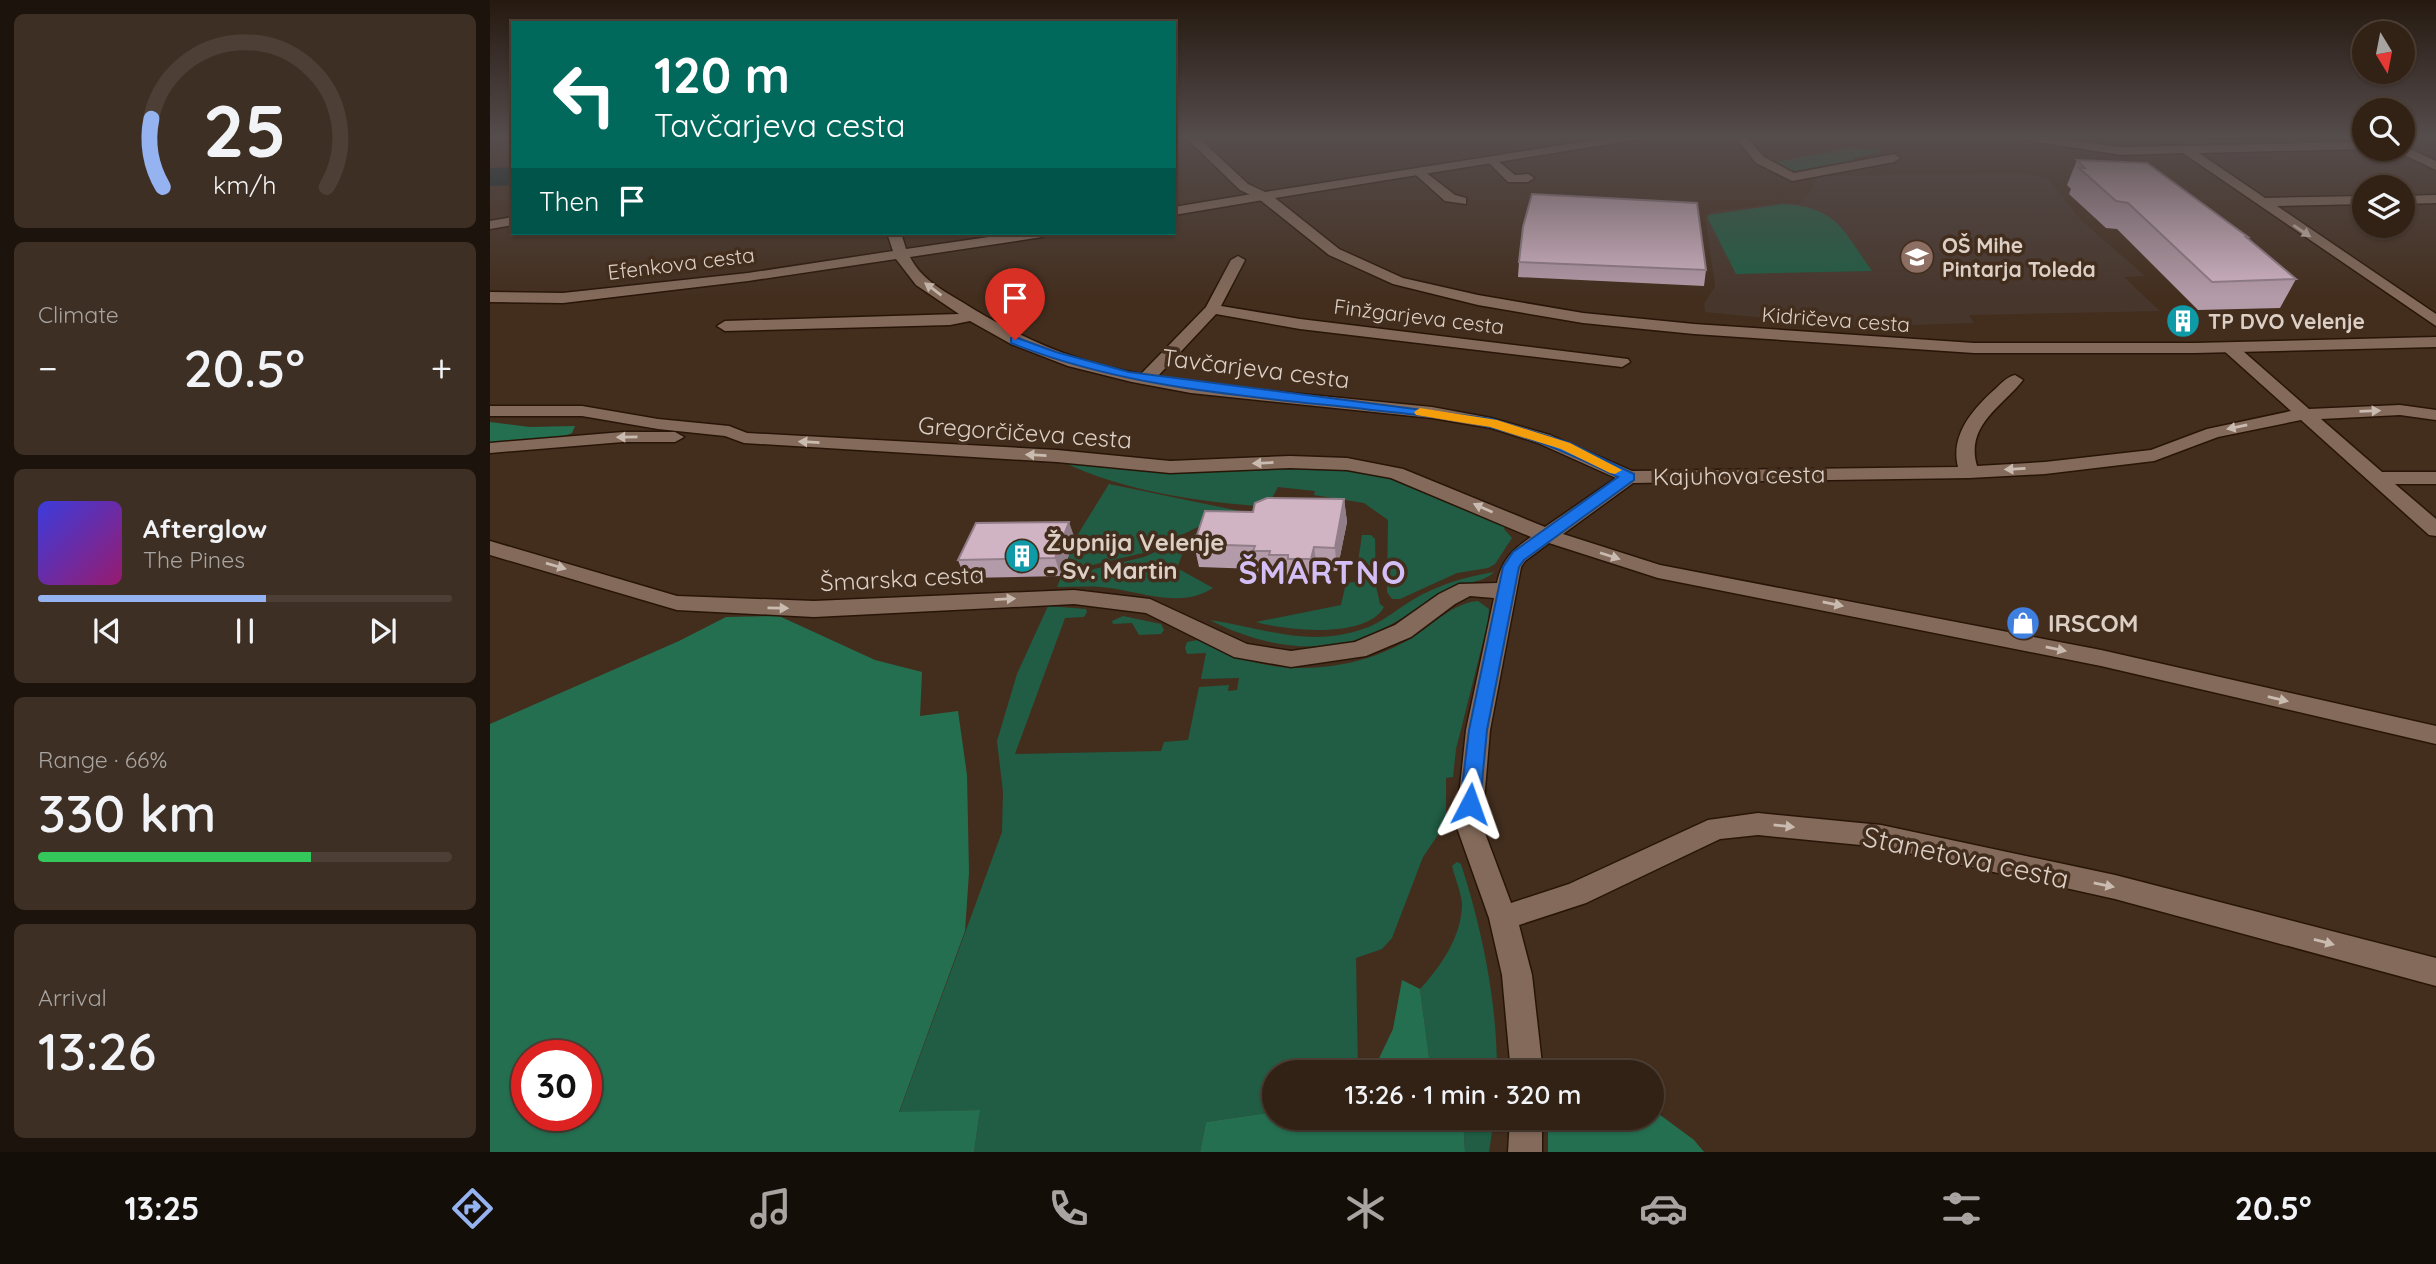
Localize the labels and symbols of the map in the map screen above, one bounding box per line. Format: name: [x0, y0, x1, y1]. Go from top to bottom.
north arrow: [2352, 21, 2415, 84]
one-way arrow: [2293, 224, 2312, 237]
place label: OŠ Mihe Pintarja Toleda: [1942, 232, 2096, 282]
school or university icon: OŠ Mihe Pintarja Toleda: [1898, 238, 1936, 276]
street label: Efenkova cesta: [606, 241, 756, 285]
pin: [985, 268, 1045, 340]
one-way arrow: [924, 283, 942, 297]
street label: Finžgarjeva cesta: [1332, 293, 1506, 339]
street label: Kidričeva cesta: [1761, 301, 1911, 337]
building icon: TP DVO Velenje: [2164, 302, 2202, 340]
place label: TP DVO Velenje: [2208, 308, 2365, 334]
street label: Tavčarjeva cesta: [1161, 342, 1351, 394]
one-way arrow: [2359, 406, 2381, 417]
street label: Gregorčičeva cesta: [917, 410, 1133, 454]
one-way arrow: [2226, 422, 2248, 433]
one-way arrow: [615, 432, 637, 443]
one-way arrow: [798, 436, 820, 447]
one-way arrow: [1025, 449, 1047, 460]
one-way arrow: [1252, 458, 1274, 469]
street label: Kajuhova cesta: [1652, 458, 1826, 492]
one-way arrow: [2004, 464, 2026, 475]
one-way arrow: [1473, 502, 1493, 514]
place label: Župnija Velenje - Sv. Martin: [1046, 527, 1224, 585]
building icon: Župnija Velenje - Sv. Martin: [1003, 537, 1041, 575]
one-way arrow: [1600, 551, 1621, 562]
district label: ŠMARTNO: [1238, 552, 1408, 592]
street label: Šmarska cesta: [819, 559, 985, 597]
one-way arrow: [545, 561, 567, 572]
one-way arrow: [994, 593, 1016, 604]
one-way arrow: [1822, 598, 1844, 609]
one-way arrow: [767, 602, 789, 614]
shop icon: IRSCOM: [2004, 604, 2042, 642]
place label: IRSCOM: [2048, 608, 2138, 638]
one-way arrow: [2045, 643, 2067, 654]
one-way arrow: [2267, 693, 2289, 704]
position arrow: [1433, 767, 1507, 841]
street label: Stanetova cesta: [1860, 818, 2072, 896]
one-way arrow: [1774, 821, 1796, 832]
one-way arrow: [2093, 880, 2115, 891]
one-way arrow: [2313, 937, 2335, 948]
speed limit sign: 30: [511, 1040, 602, 1131]

